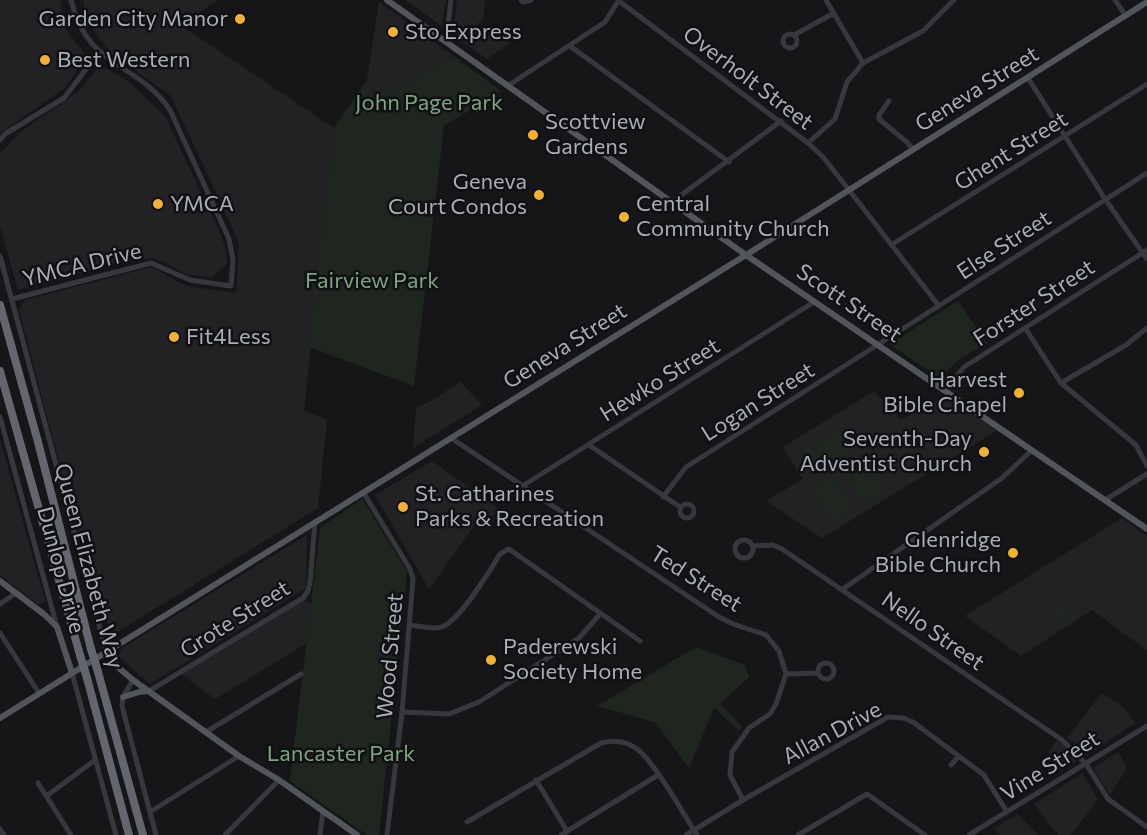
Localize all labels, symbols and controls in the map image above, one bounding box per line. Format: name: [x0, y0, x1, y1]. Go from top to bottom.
place label: Garden City Manor: [39, 6, 228, 32]
marker: Garden City Manor: [233, 12, 247, 26]
place label: Sto Express: [405, 19, 522, 45]
street label: Overholt Street: [678, 21, 818, 135]
marker: Sto Express: [386, 25, 400, 39]
street label: Geneva Street: [910, 41, 1044, 137]
place label: Best Western: [57, 47, 190, 73]
marker: Best Western: [38, 53, 52, 67]
park label: John Page Park: [355, 90, 503, 116]
street label: Ghent Street: [950, 106, 1072, 196]
place label: Scottview Gardens: [545, 109, 646, 160]
marker: Scottview Gardens: [526, 128, 540, 142]
place label: Geneva Court Condos: [388, 169, 527, 220]
marker: Geneva Court Condos: [532, 188, 546, 202]
place label: YMCA: [170, 191, 234, 217]
place label: Central Community Church: [636, 191, 830, 242]
marker: YMCA: [151, 197, 165, 211]
street label: Else Street: [952, 205, 1056, 285]
marker: Central Community Church: [617, 210, 631, 224]
street label: YMCA Drive: [20, 238, 144, 292]
street label: Forster Street: [968, 254, 1100, 352]
street label: Scott Street: [791, 258, 907, 348]
park label: Fairview Park: [305, 268, 439, 294]
street label: Geneva Street: [498, 298, 632, 394]
place label: Fit4Less: [186, 324, 271, 350]
marker: Fit4Less: [167, 330, 181, 344]
street label: Hewko Street: [595, 333, 725, 427]
street label: Logan Street: [697, 357, 819, 447]
place label: Harvest Bible Chapel: [883, 367, 1007, 418]
marker: Harvest Bible Chapel: [1012, 386, 1026, 400]
place label: Seventh-Day Adventist Church: [800, 426, 972, 478]
marker: Seventh-Day Adventist Church: [977, 445, 991, 459]
street label: Queen Elizabeth Way: [49, 461, 129, 671]
place label: St. Catharines Parks & Recreation: [415, 481, 604, 532]
marker: St. Catharines Parks & Recreation: [396, 500, 410, 514]
street label: Dunlop Drive: [31, 504, 91, 636]
place label: Glenridge Bible Church: [875, 527, 1001, 578]
street label: Ted Street: [645, 540, 747, 618]
marker: Glenridge Bible Church: [1006, 546, 1020, 560]
street label: Grote Street: [175, 575, 295, 663]
street label: Nello Street: [877, 586, 989, 676]
street label: Wood Street: [371, 592, 409, 720]
place label: Paderewski Society Home: [503, 634, 642, 686]
marker: Paderewski Society Home: [484, 653, 498, 667]
street label: Allan Drive: [778, 696, 886, 770]
street label: Vine Street: [996, 725, 1104, 807]
park label: Lancaster Park: [267, 741, 415, 767]

